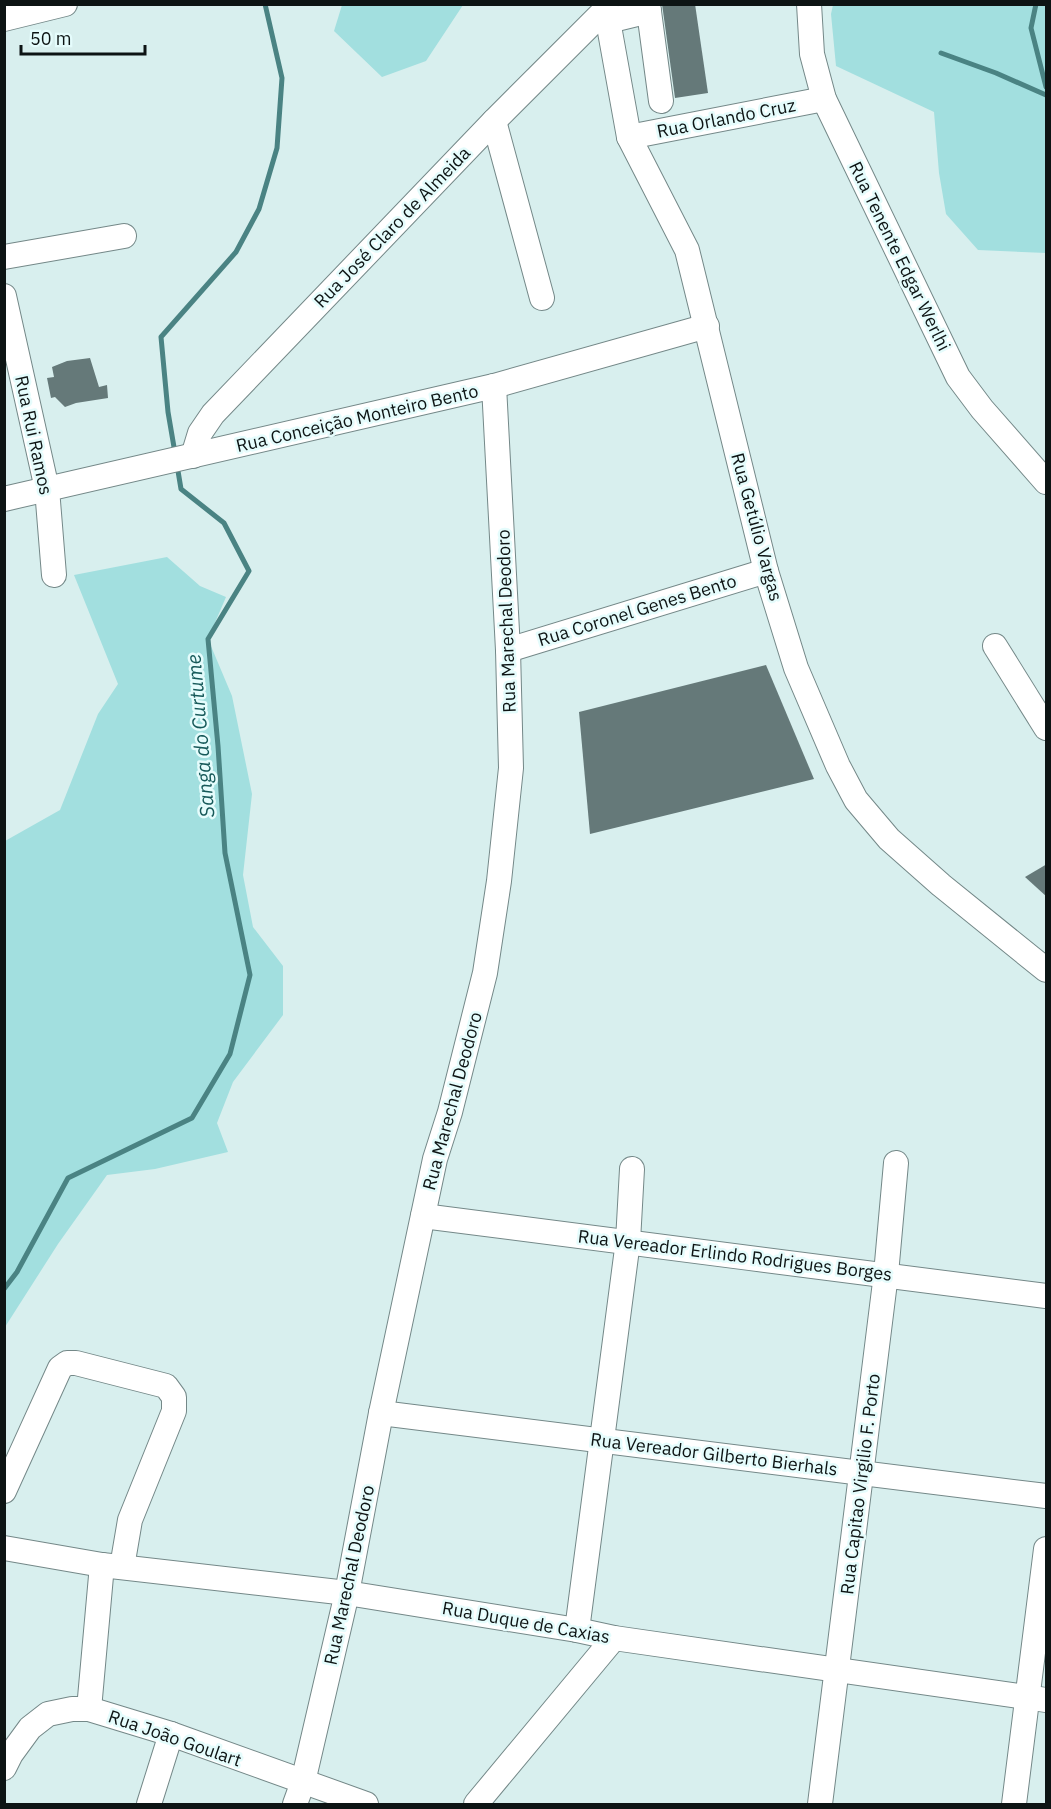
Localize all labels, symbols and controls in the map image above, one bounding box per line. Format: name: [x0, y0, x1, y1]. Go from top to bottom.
scale bar: [21, 18, 146, 56]
text: 50 m: [30, 27, 72, 50]
street label: Rua Orlando Cruz: [655, 93, 797, 143]
street label: Rua José Claro de Almeida: [309, 141, 475, 312]
street label: Rua Tenente Edgar Werlhi: [844, 158, 956, 354]
street label: Rua Rui Ramos: [10, 373, 58, 497]
street label: Rua Conceição Monteiro Bento: [234, 379, 480, 457]
street label: Rua Getúlio Vargas: [726, 450, 788, 604]
street label: Rua Marechal Deodoro: [491, 529, 521, 713]
street label: Rua Coronel Genes Bento: [535, 569, 739, 651]
water label: Sanga do Curtume: [179, 653, 221, 819]
street label: Rua Marechal Deodoro: [417, 1009, 487, 1193]
street label: Rua Vereador Erlindo Rodrigues Borges: [577, 1224, 893, 1286]
street label: Rua Capitao Virgilio F. Porto: [835, 1372, 885, 1596]
street label: Rua Vereador Gilberto Bierhals: [589, 1427, 839, 1481]
street label: Rua Marechal Deodoro: [319, 1483, 379, 1667]
street label: Rua Duque de Caxias: [440, 1596, 612, 1648]
street label: Rua João Goulart: [105, 1704, 245, 1772]

